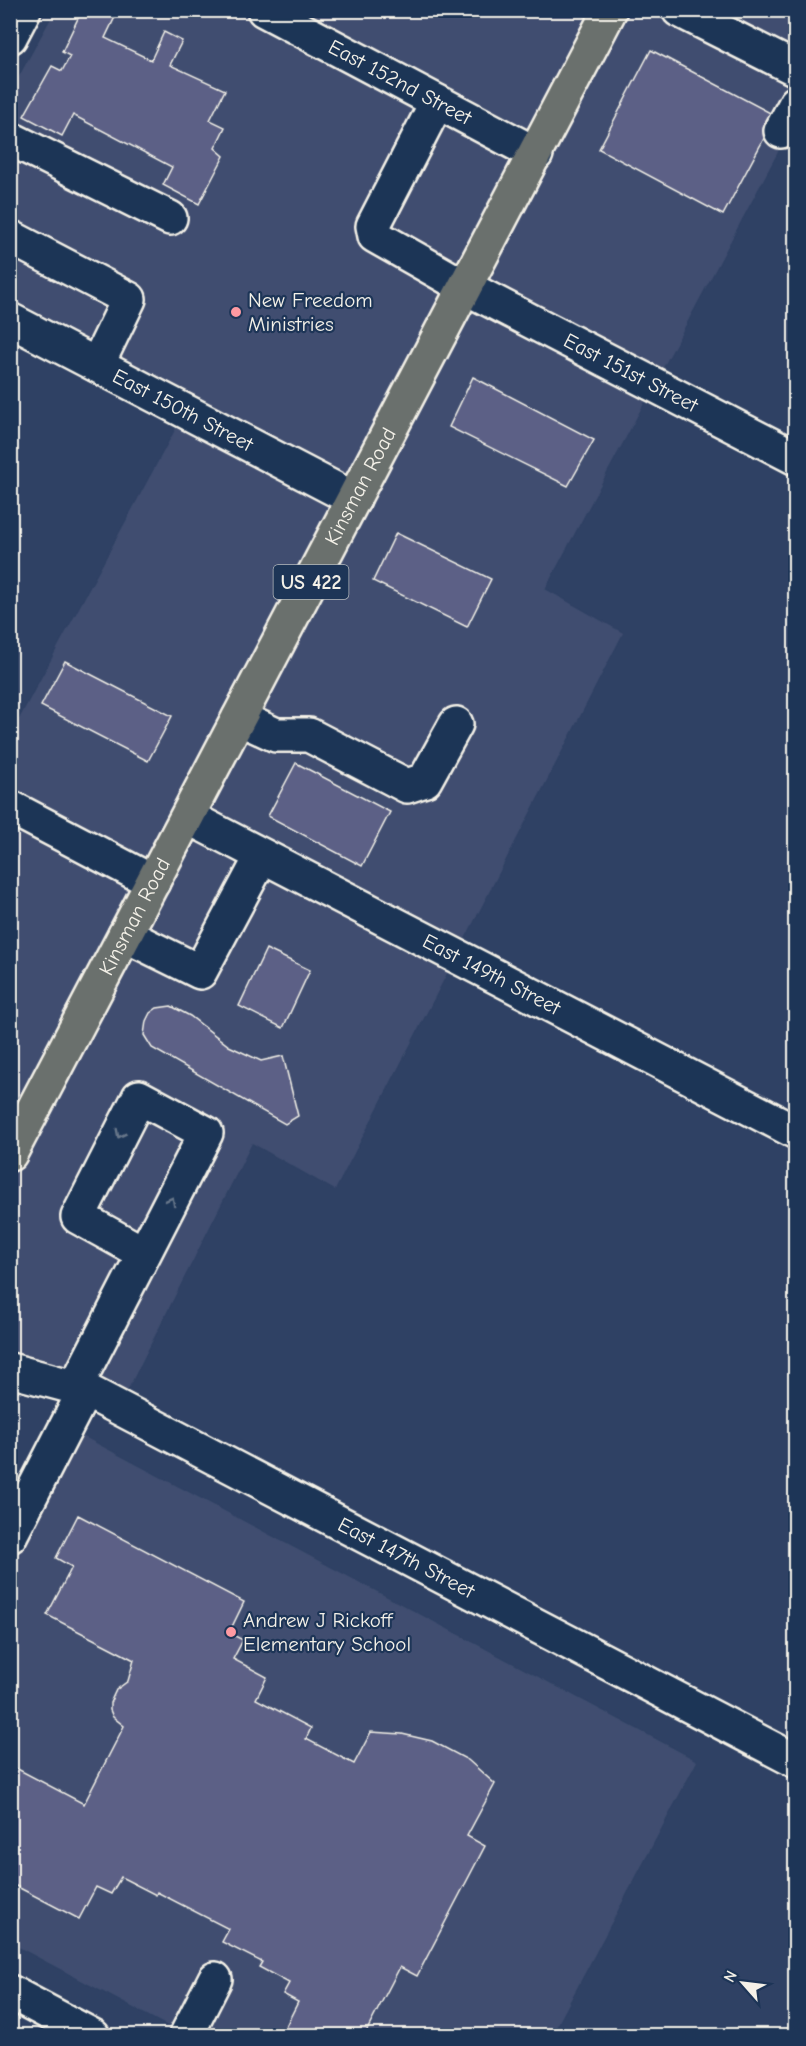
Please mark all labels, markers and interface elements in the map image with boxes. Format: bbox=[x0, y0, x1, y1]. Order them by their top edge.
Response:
street label: East 152nd Street bbox=[324, 34, 477, 130]
place label: New Freedom Ministries bbox=[248, 288, 373, 336]
marker: New Freedom Ministries bbox=[229, 305, 243, 319]
street label: East 151st Street bbox=[560, 328, 703, 418]
street label: East 150th Street bbox=[109, 364, 258, 457]
street label: Kinsman Road bbox=[320, 424, 401, 549]
road number: US 422 bbox=[274, 565, 348, 599]
street label: Kinsman Road bbox=[94, 854, 175, 979]
street label: East 149th Street bbox=[419, 929, 565, 1020]
one-way arrow bbox=[116, 1128, 127, 1139]
one-way arrow bbox=[164, 1197, 175, 1207]
street label: East 147th Street bbox=[334, 1512, 479, 1604]
place label: Andrew J Rickoff Elementary School bbox=[243, 1608, 411, 1656]
marker: Andrew J Rickoff Elementary School bbox=[224, 1625, 238, 1639]
north arrow bbox=[713, 1953, 773, 2013]
text: N bbox=[720, 1968, 741, 1985]

